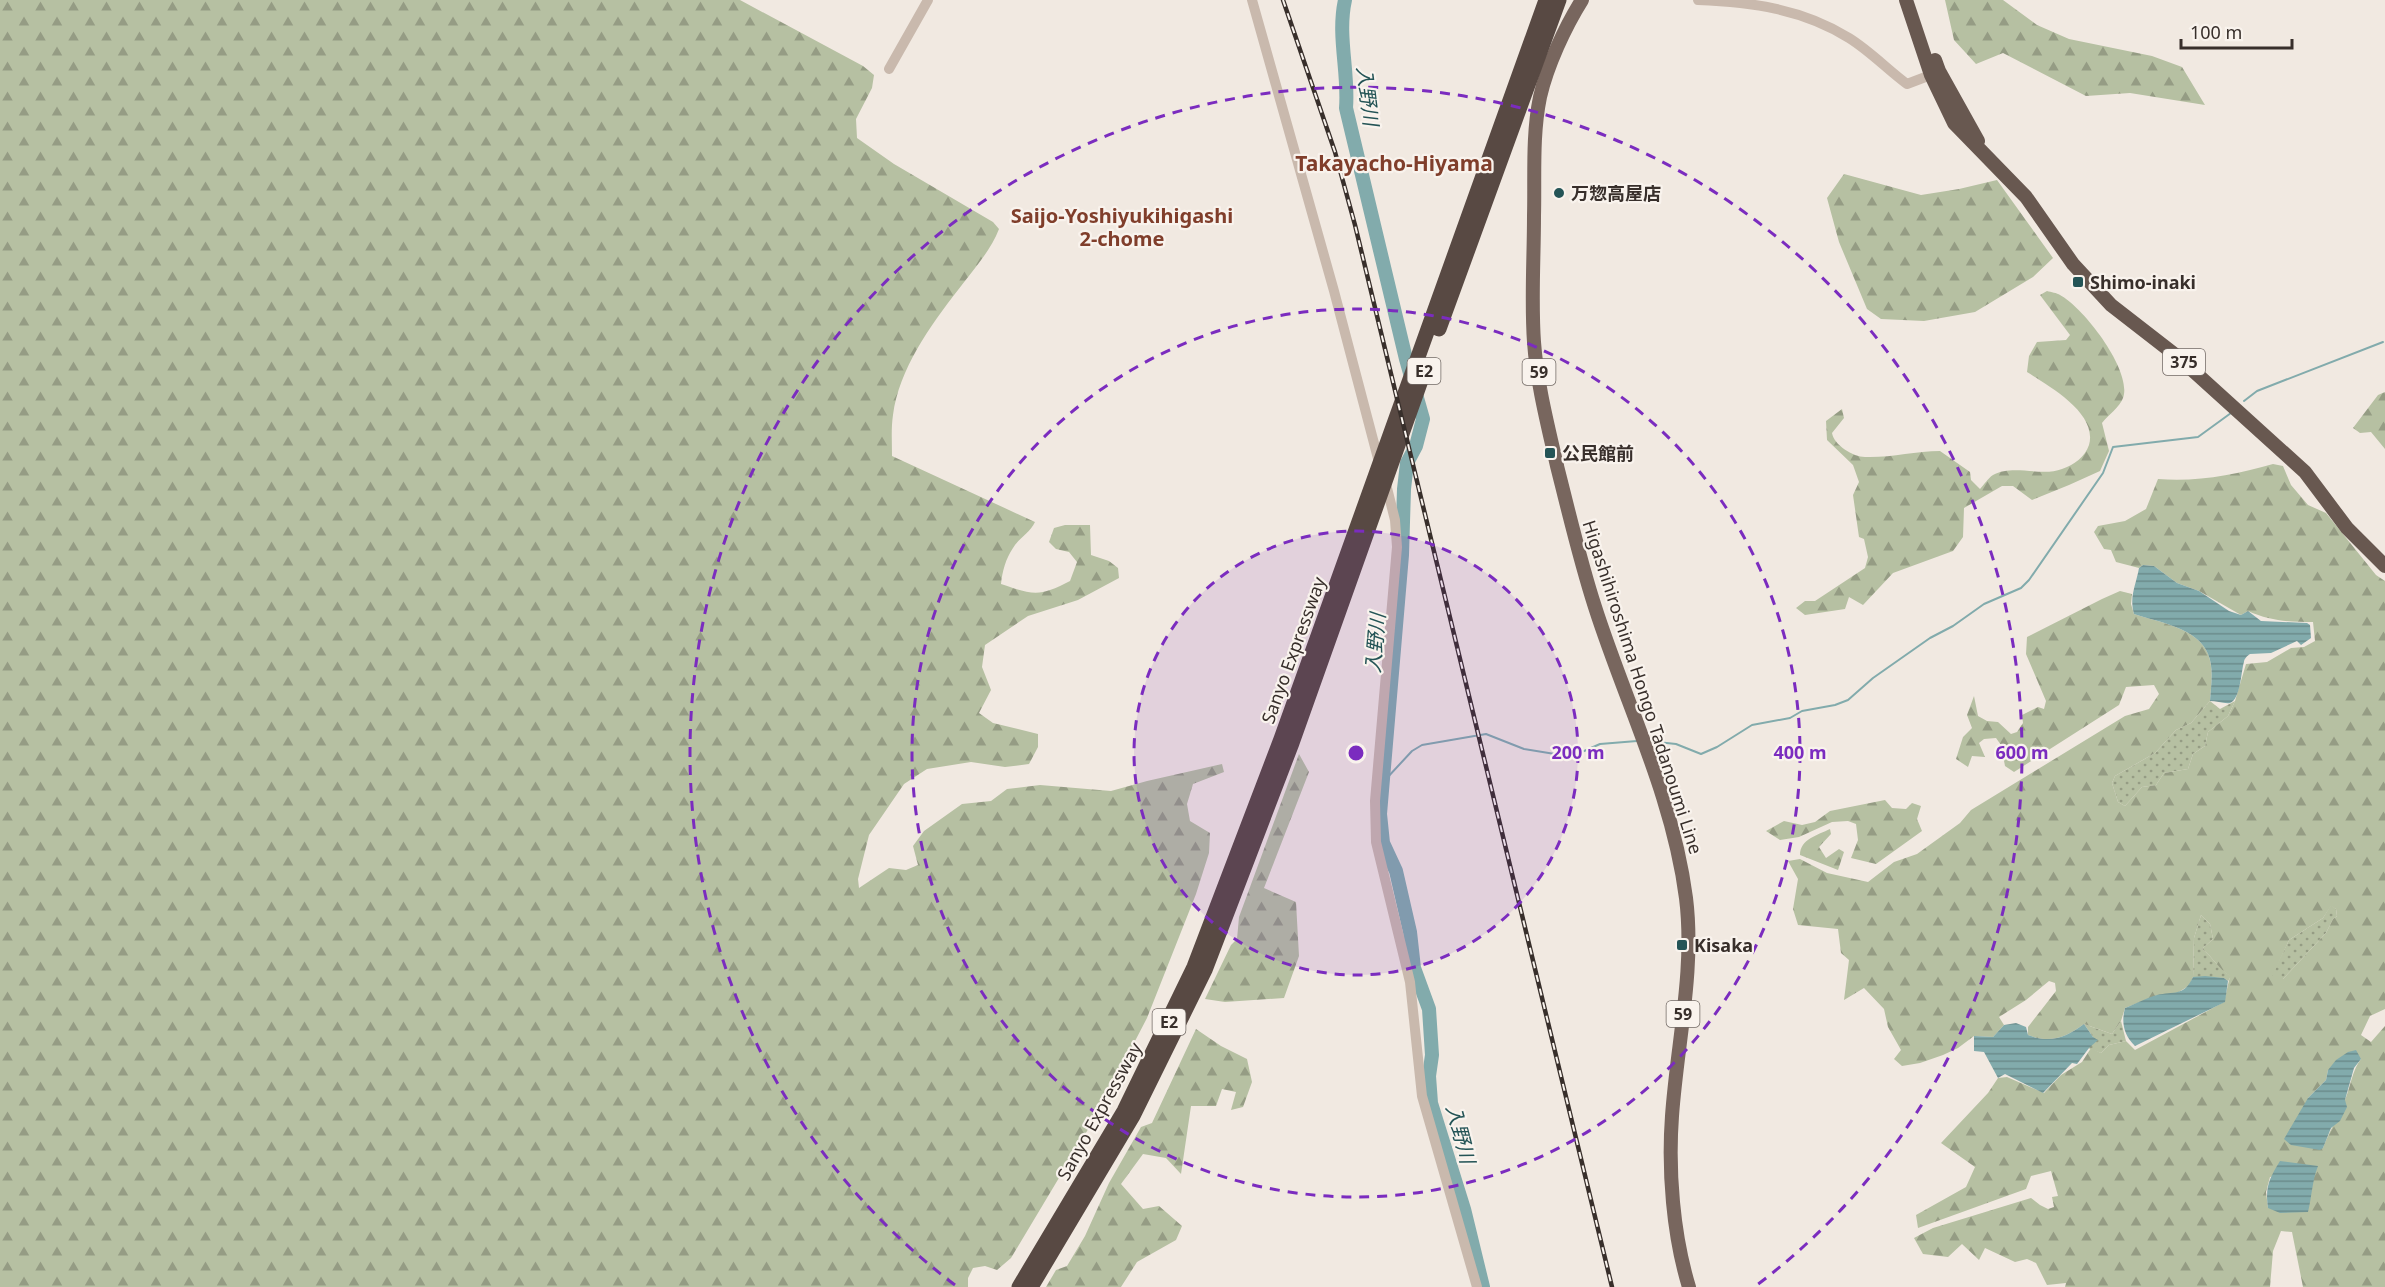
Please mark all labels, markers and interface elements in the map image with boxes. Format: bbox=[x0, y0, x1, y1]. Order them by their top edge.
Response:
scale bar bbox=[2181, 12, 2292, 50]
text: 100 m bbox=[2190, 20, 2242, 44]
water label: 入野川 bbox=[1351, 65, 1385, 129]
district label: Takayacho-Hiyama bbox=[1295, 149, 1493, 177]
place label: 万惣高屋店 bbox=[1571, 181, 1661, 205]
marker: 万惣高屋店 bbox=[1552, 186, 1566, 200]
district label: Saijo-Yoshiyukihigashi 2-chome bbox=[1011, 202, 1233, 252]
place label: Shimo-inaki bbox=[2090, 270, 2196, 294]
marker: Shimo-inaki bbox=[2071, 275, 2085, 289]
road number: 375 bbox=[2163, 349, 2205, 375]
road number: E2 bbox=[1408, 358, 1440, 384]
road number: 59 bbox=[1522, 359, 1556, 385]
place label: 公民館前 bbox=[1562, 441, 1634, 465]
marker: 公民館前 bbox=[1543, 446, 1557, 460]
street label: Higashihiroshima Hongo Tadanoumi Line bbox=[1578, 517, 1708, 857]
street label: Sanyo Expressway bbox=[1255, 573, 1331, 727]
water label: 入野川 bbox=[1359, 610, 1391, 674]
text: 200 m bbox=[1551, 740, 1605, 764]
text: 400 m bbox=[1773, 740, 1827, 764]
text: 600 m bbox=[1995, 740, 2049, 764]
centre of rings bbox=[1346, 743, 1366, 763]
place label: Kisaka bbox=[1694, 933, 1753, 957]
marker: Kisaka bbox=[1675, 938, 1689, 952]
road number: 59 bbox=[1666, 1001, 1700, 1027]
road number: E2 bbox=[1152, 1009, 1186, 1035]
street label: Sanyo Expressway bbox=[1051, 1037, 1147, 1184]
water label: 入野川 bbox=[1440, 1102, 1482, 1168]

